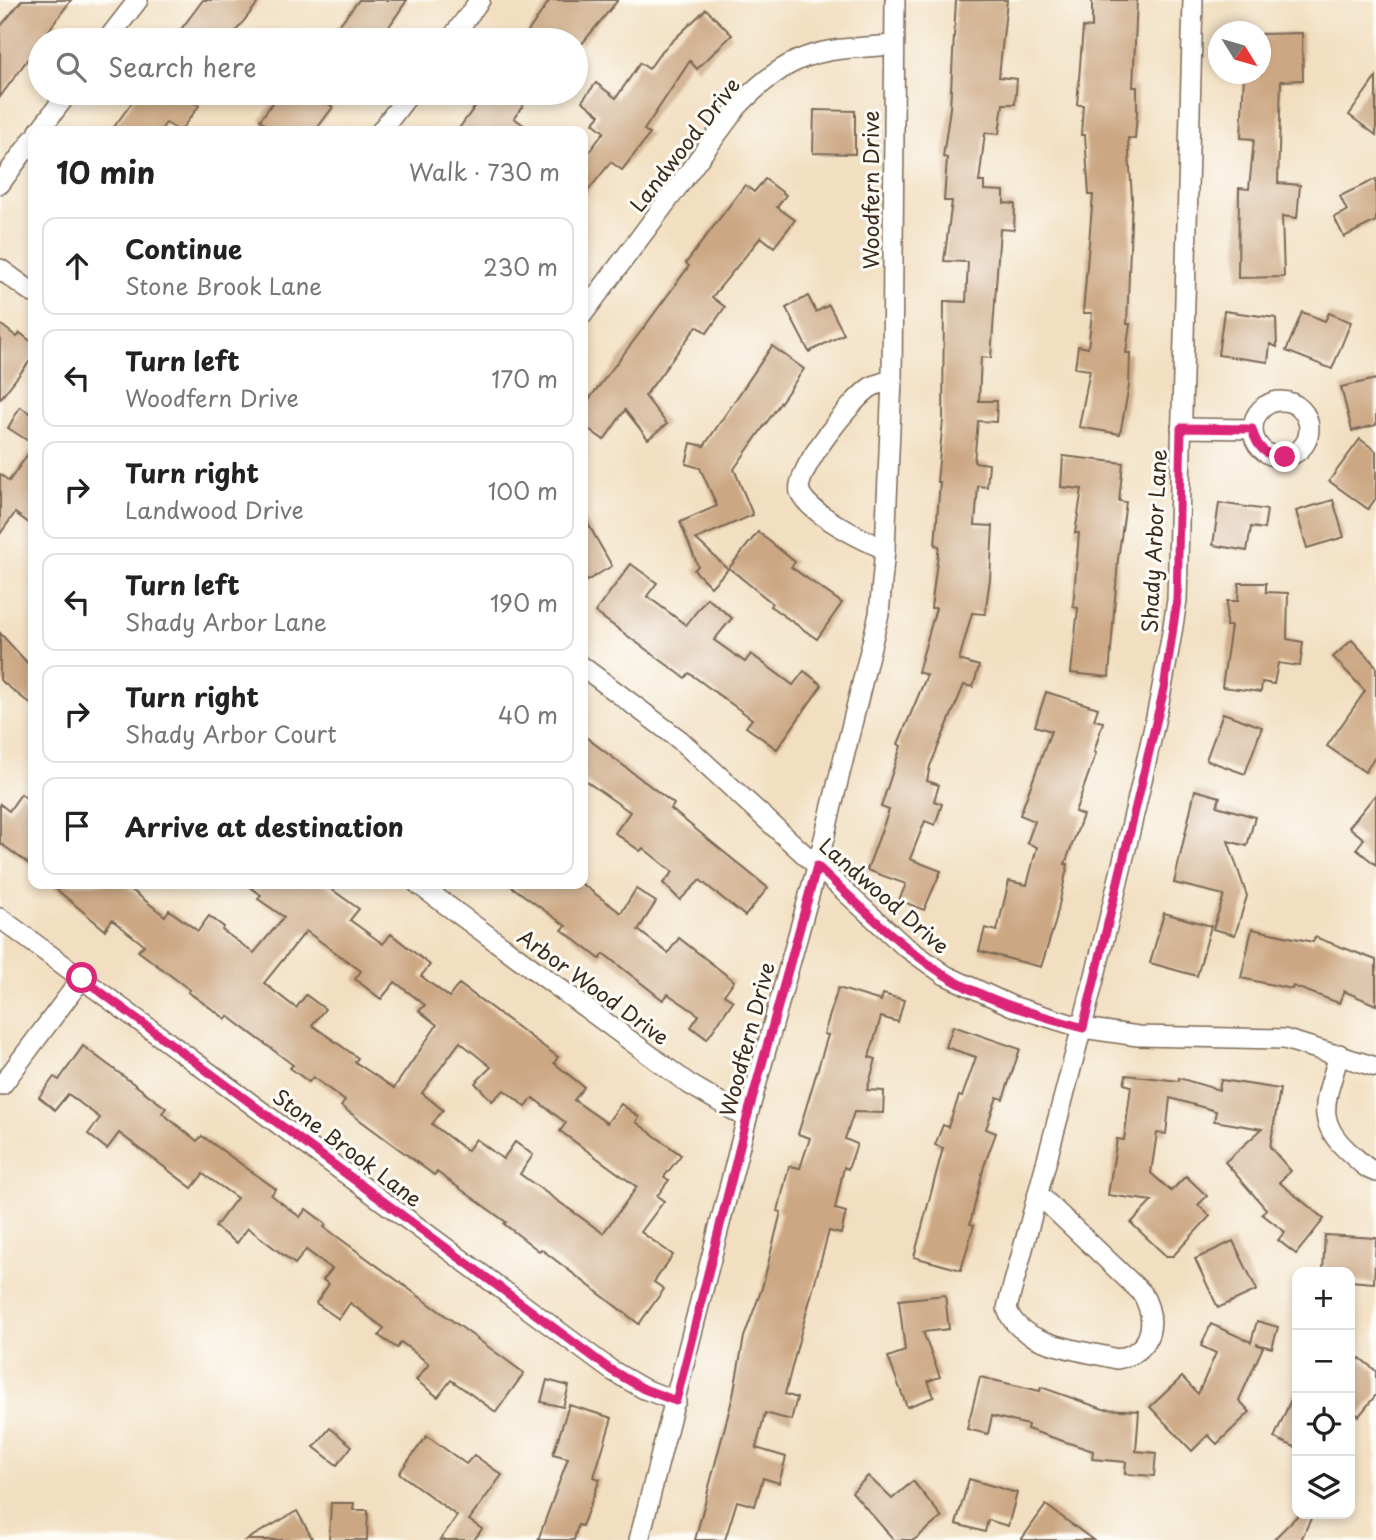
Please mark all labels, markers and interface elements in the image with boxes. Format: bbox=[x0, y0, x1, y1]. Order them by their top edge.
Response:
north arrow bbox=[1208, 21, 1271, 84]
search box bbox=[28, 28, 588, 105]
text: Search here bbox=[108, 47, 257, 86]
icon: search bbox=[52, 48, 90, 86]
street label: Landwood Drive bbox=[621, 70, 747, 218]
street label: Woodfern Drive bbox=[854, 111, 886, 269]
text: 10 min bbox=[56, 149, 155, 194]
text: Walk · 730 m bbox=[409, 154, 560, 189]
text: Continue bbox=[125, 229, 242, 268]
icon: ahead bbox=[58, 247, 96, 285]
text: 230 m bbox=[483, 249, 558, 284]
text: Stone Brook Lane bbox=[125, 268, 322, 303]
text: Turn left bbox=[125, 341, 240, 380]
icon: left bbox=[58, 359, 96, 397]
text: 170 m bbox=[491, 361, 558, 396]
text: Woodfern Drive bbox=[125, 380, 299, 415]
route end bbox=[1269, 441, 1300, 472]
street label: Shady Arbor Lane bbox=[1132, 448, 1174, 634]
text: Turn right bbox=[125, 453, 259, 492]
icon: right bbox=[58, 471, 96, 509]
text: 100 m bbox=[488, 473, 558, 508]
text: Landwood Drive bbox=[125, 492, 304, 527]
text: Turn left bbox=[125, 565, 240, 604]
icon: left bbox=[58, 583, 96, 621]
text: 190 m bbox=[490, 585, 558, 620]
text: Shady Arbor Lane bbox=[125, 604, 327, 639]
text: Turn right bbox=[125, 677, 259, 716]
icon: right bbox=[58, 695, 96, 733]
text: 40 m bbox=[498, 697, 558, 732]
text: Shady Arbor Court bbox=[125, 716, 337, 751]
icon: arrive bbox=[58, 807, 96, 845]
text: Arrive at destination bbox=[125, 807, 404, 846]
street label: Landwood Drive bbox=[813, 829, 957, 961]
street label: Arbor Wood Drive bbox=[512, 920, 676, 1052]
street label: Woodfern Drive bbox=[710, 958, 782, 1120]
route start bbox=[66, 962, 97, 993]
street label: Stone Brook Lane bbox=[266, 1080, 430, 1214]
map controls bbox=[1292, 1267, 1355, 1519]
button: + bbox=[1292, 1267, 1355, 1330]
button: − bbox=[1292, 1330, 1355, 1393]
button: locate bbox=[1292, 1393, 1355, 1456]
button: layers bbox=[1292, 1456, 1355, 1519]

